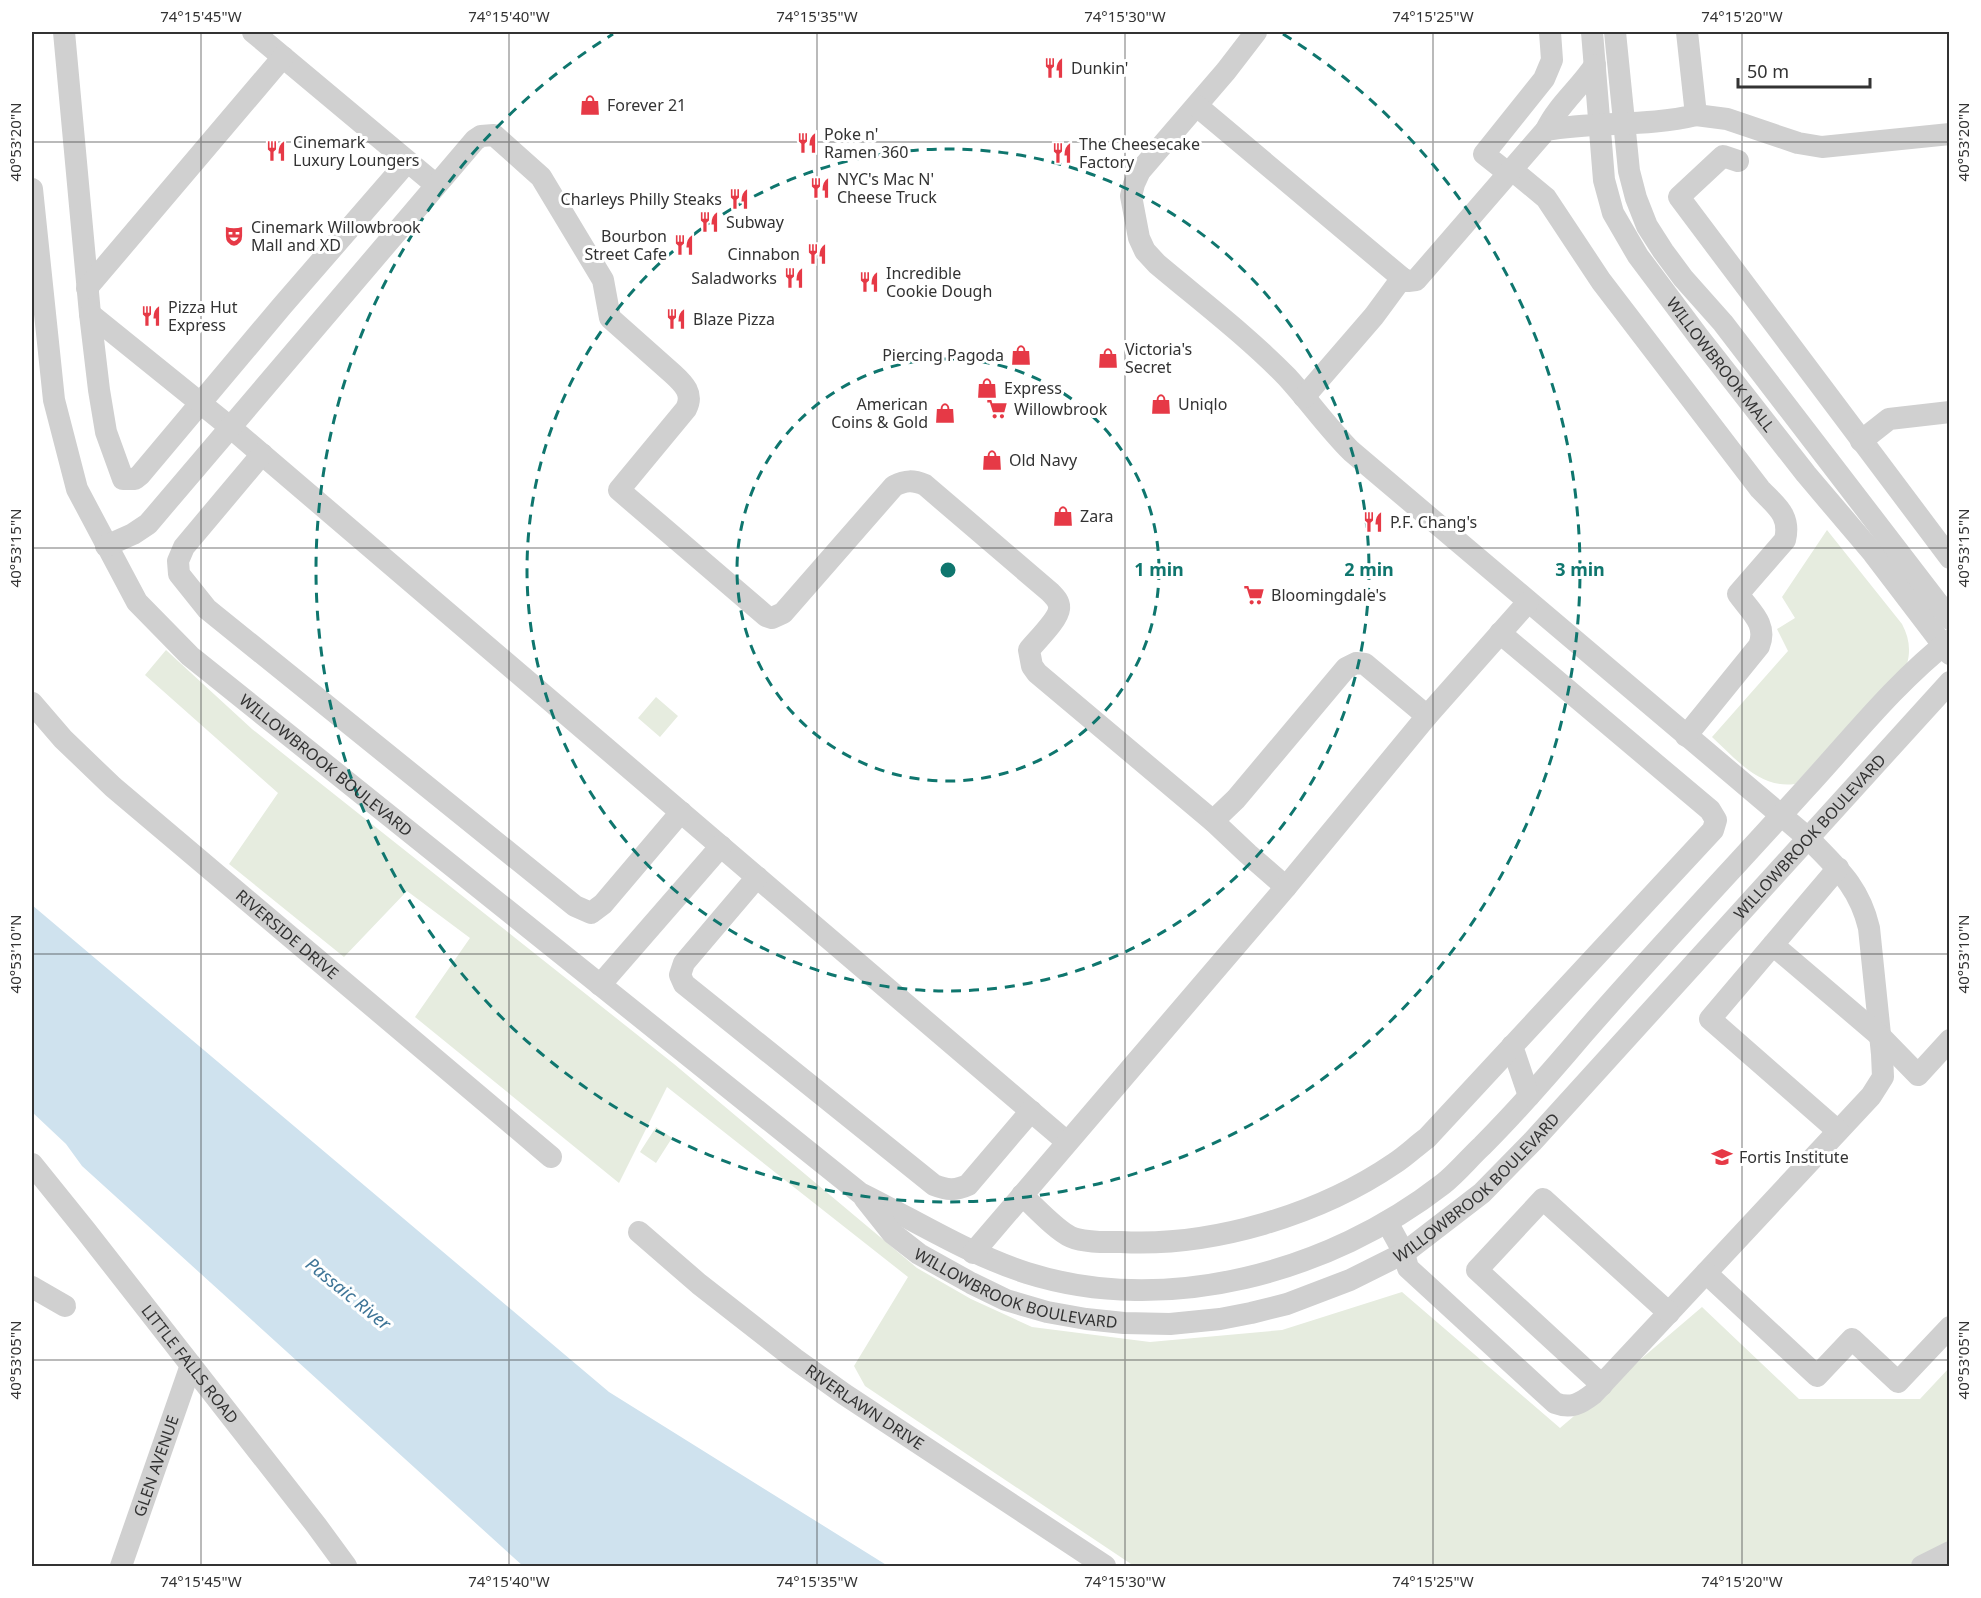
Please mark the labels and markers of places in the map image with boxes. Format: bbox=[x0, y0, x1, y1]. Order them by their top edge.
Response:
restaurant icon: Dunkin' bbox=[1042, 56, 1066, 80]
place label: Dunkin' bbox=[1071, 57, 1128, 79]
shop icon: Forever 21 bbox=[578, 93, 602, 117]
place label: Forever 21 bbox=[607, 94, 686, 116]
place label: Poke n' Ramen 360 bbox=[824, 123, 908, 163]
place label: Cinemark Luxury Loungers bbox=[293, 131, 420, 171]
restaurant icon: Poke n' Ramen 360 bbox=[795, 131, 819, 155]
place label: The Cheesecake Factory bbox=[1079, 133, 1200, 173]
restaurant icon: Cinemark Luxury Loungers bbox=[264, 139, 288, 163]
restaurant icon: The Cheesecake Factory bbox=[1050, 141, 1074, 165]
place label: NYC's Mac N' Cheese Truck bbox=[837, 168, 937, 208]
restaurant icon: NYC's Mac N' Cheese Truck bbox=[808, 176, 832, 200]
restaurant icon: Charleys Philly Steaks bbox=[727, 187, 751, 211]
place label: Charleys Philly Steaks bbox=[561, 188, 722, 210]
restaurant icon: Subway bbox=[697, 210, 721, 234]
place label: Subway bbox=[726, 211, 785, 233]
place label: Cinemark Willowbrook Mall and XD bbox=[251, 216, 421, 256]
theatre icon: Cinemark Willowbrook Mall and XD bbox=[222, 224, 246, 248]
place label: Bourbon Street Cafe bbox=[585, 225, 667, 265]
restaurant icon: Bourbon Street Cafe bbox=[672, 233, 696, 257]
restaurant icon: Cinnabon bbox=[805, 242, 829, 266]
place label: Cinnabon bbox=[728, 243, 800, 265]
place label: Incredible Cookie Dough bbox=[886, 262, 992, 302]
restaurant icon: Saladworks bbox=[782, 266, 806, 290]
place label: Saladworks bbox=[691, 267, 777, 289]
restaurant icon: Incredible Cookie Dough bbox=[857, 270, 881, 294]
place label: Pizza Hut Express bbox=[168, 296, 238, 336]
restaurant icon: Pizza Hut Express bbox=[139, 304, 163, 328]
restaurant icon: Blaze Pizza bbox=[664, 307, 688, 331]
place label: Blaze Pizza bbox=[693, 308, 775, 330]
place label: Victoria's Secret bbox=[1125, 338, 1192, 378]
shop icon: Piercing Pagoda bbox=[1009, 343, 1033, 367]
place label: Piercing Pagoda bbox=[882, 344, 1004, 366]
shop icon: Victoria's Secret bbox=[1096, 346, 1120, 370]
shop icon: Express bbox=[975, 376, 999, 400]
place label: Express bbox=[1004, 377, 1062, 399]
shop icon: Uniqlo bbox=[1149, 392, 1173, 416]
place label: American Coins & Gold bbox=[831, 393, 928, 433]
place label: Uniqlo bbox=[1178, 393, 1227, 415]
supermarket icon: Willowbrook bbox=[985, 397, 1009, 421]
place label: Willowbrook bbox=[1014, 398, 1108, 420]
shop icon: American Coins & Gold bbox=[933, 401, 957, 425]
shop icon: Old Navy bbox=[980, 448, 1004, 472]
place label: Old Navy bbox=[1009, 449, 1078, 471]
shop icon: Zara bbox=[1051, 504, 1075, 528]
place label: Zara bbox=[1080, 505, 1113, 527]
restaurant icon: P.F. Chang's bbox=[1361, 510, 1385, 534]
place label: P.F. Chang's bbox=[1390, 511, 1477, 533]
centre of rings bbox=[938, 560, 958, 580]
supermarket icon: Bloomingdale's bbox=[1242, 583, 1266, 607]
place label: Bloomingdale's bbox=[1271, 584, 1386, 606]
school or university icon: Fortis Institute bbox=[1710, 1145, 1734, 1169]
place label: Fortis Institute bbox=[1739, 1146, 1849, 1168]

